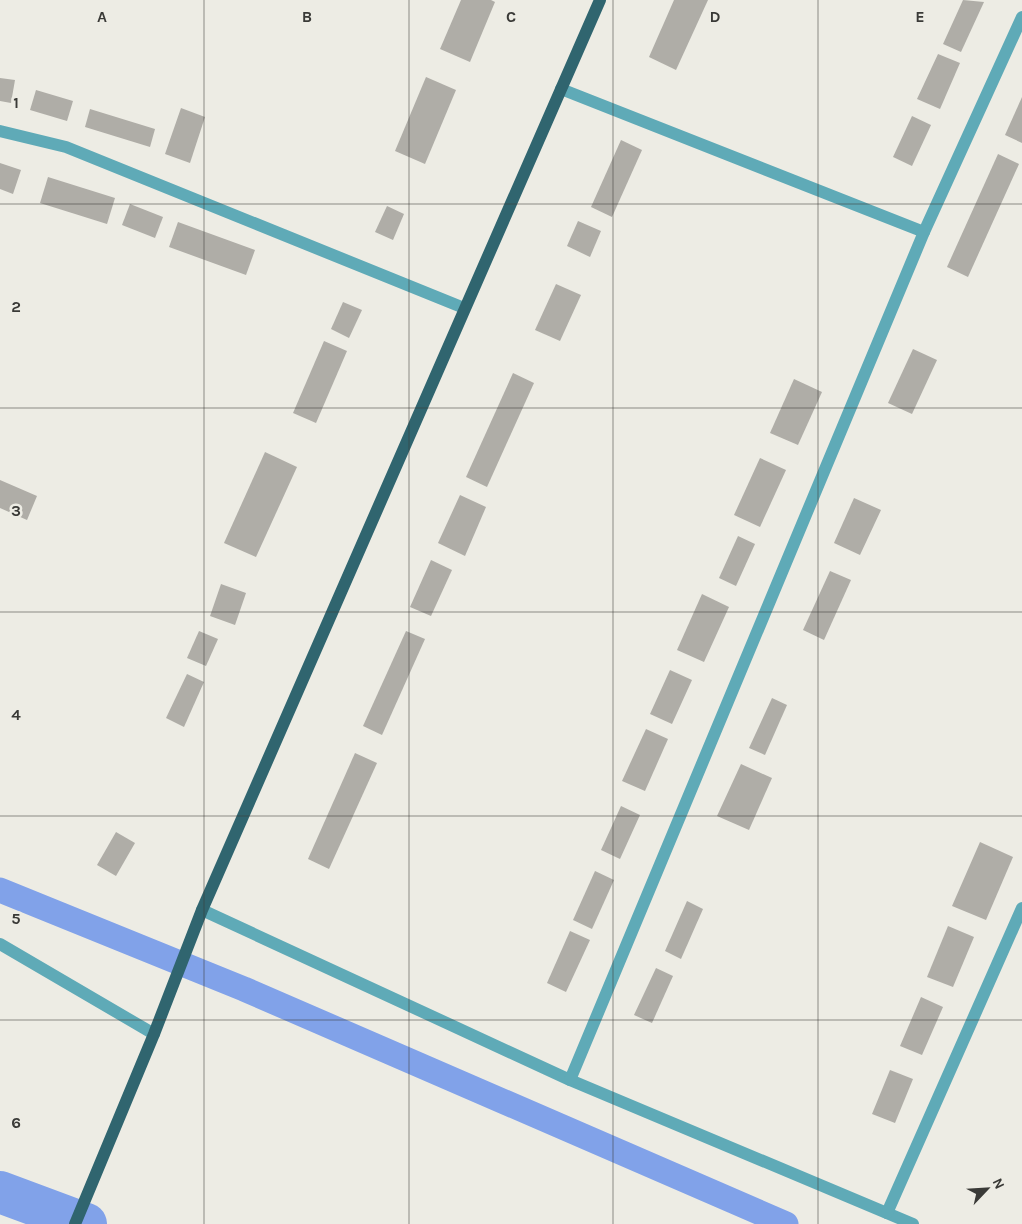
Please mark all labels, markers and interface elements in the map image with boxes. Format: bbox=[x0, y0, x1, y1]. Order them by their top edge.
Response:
text: A bbox=[97, 7, 107, 26]
text: B bbox=[302, 7, 312, 26]
text: C bbox=[506, 7, 516, 26]
text: D bbox=[710, 7, 721, 26]
text: E bbox=[915, 7, 925, 26]
text: 1 bbox=[13, 93, 19, 112]
text: 2 bbox=[11, 297, 21, 316]
text: 3 bbox=[11, 501, 21, 520]
text: 4 bbox=[11, 705, 21, 724]
text: 5 bbox=[11, 909, 21, 928]
text: 6 bbox=[11, 1113, 21, 1132]
north arrow bbox=[962, 1164, 1012, 1214]
text: N bbox=[989, 1176, 1008, 1192]

